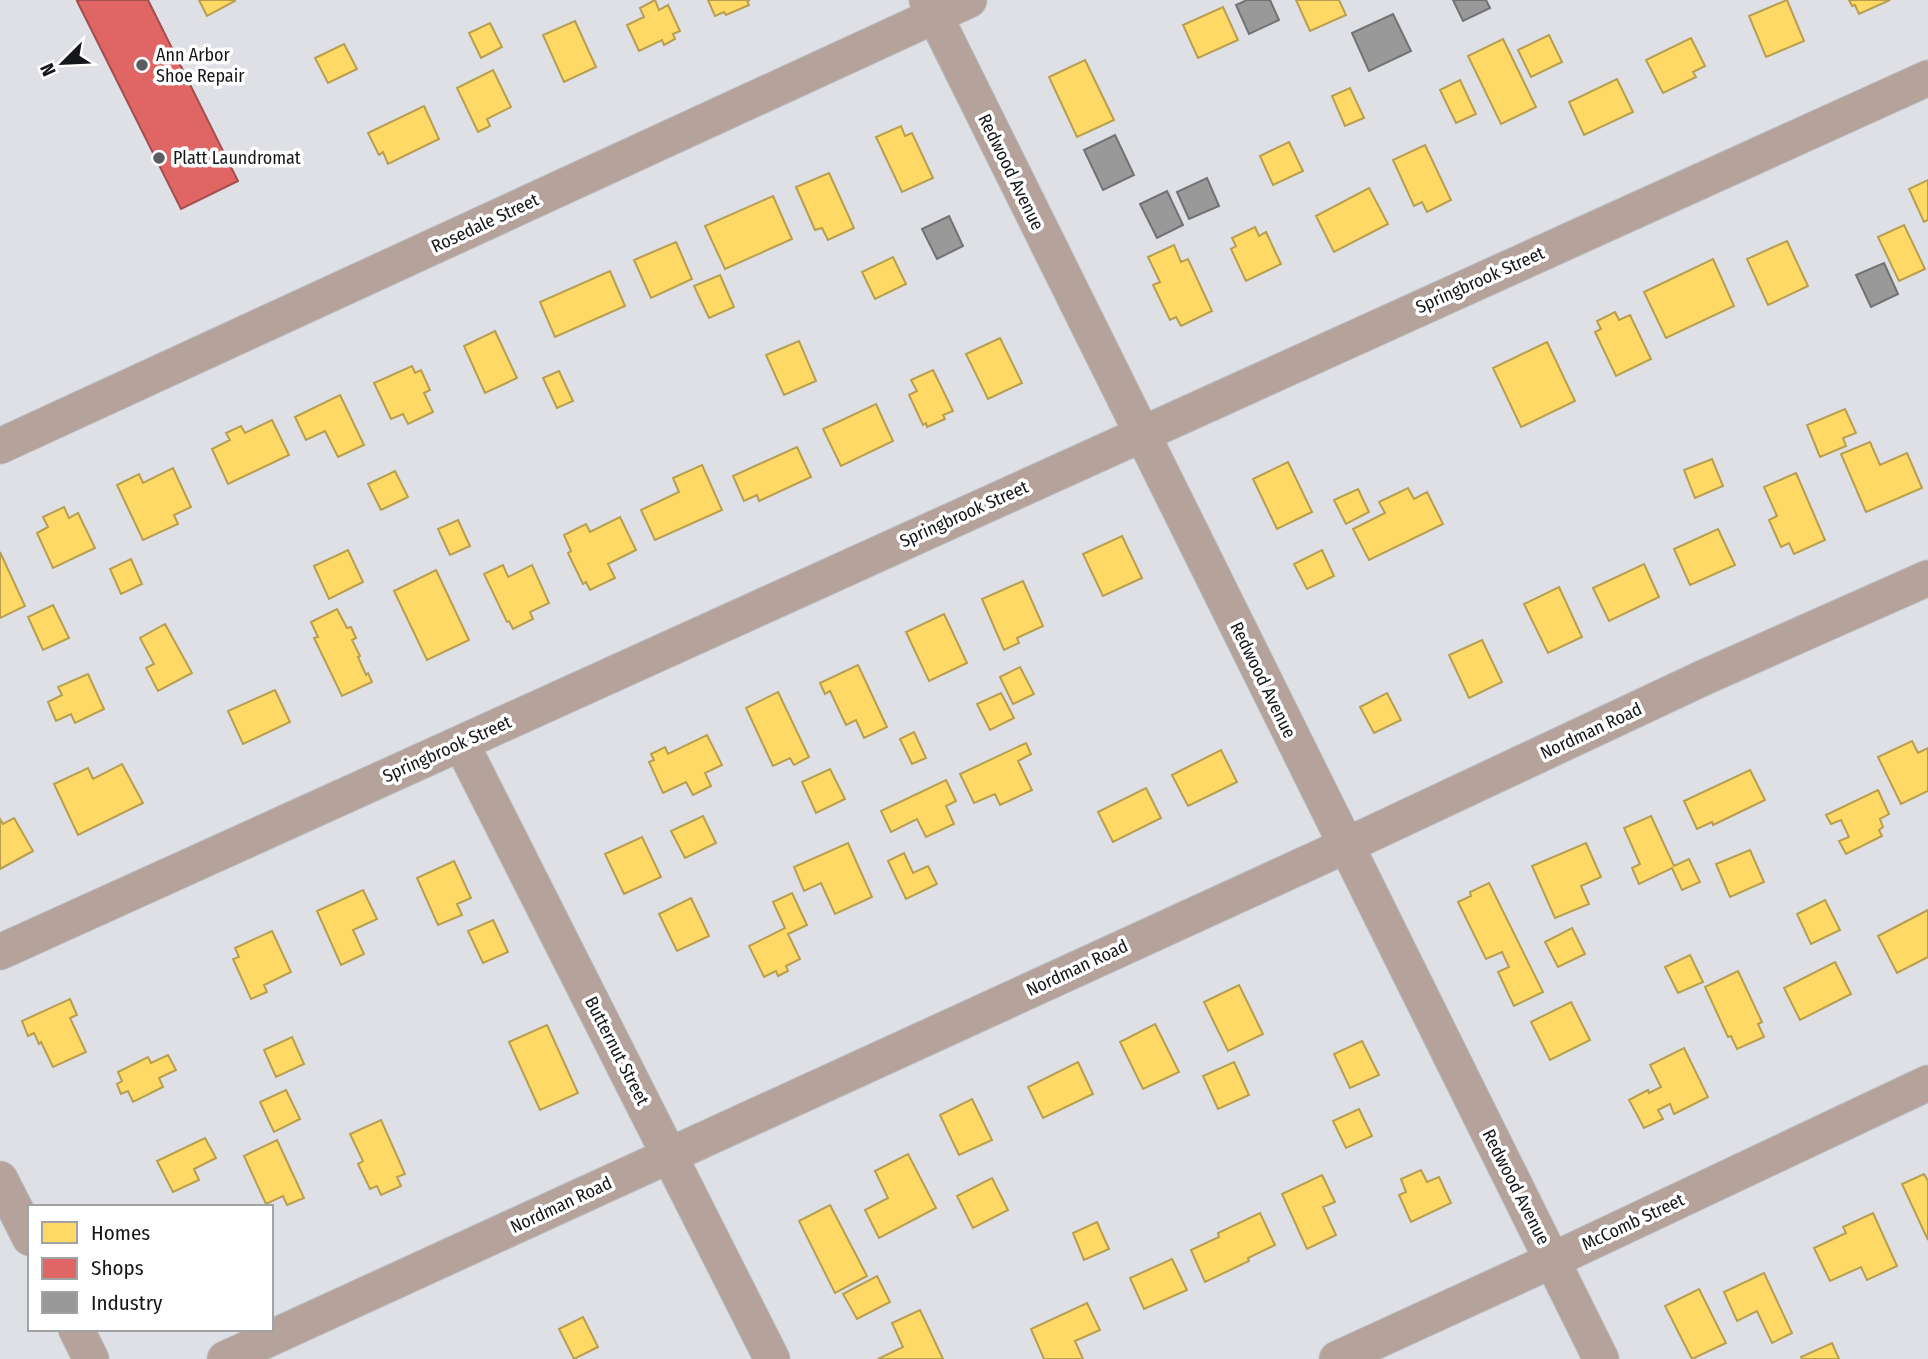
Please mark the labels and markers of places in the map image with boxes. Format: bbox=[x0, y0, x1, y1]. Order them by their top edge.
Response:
place label: Ann Arbor Shoe Repair bbox=[156, 44, 245, 87]
marker: Ann Arbor Shoe Repair bbox=[134, 57, 150, 73]
place label: Platt Laundromat bbox=[173, 147, 301, 169]
marker: Platt Laundromat bbox=[151, 150, 167, 166]

